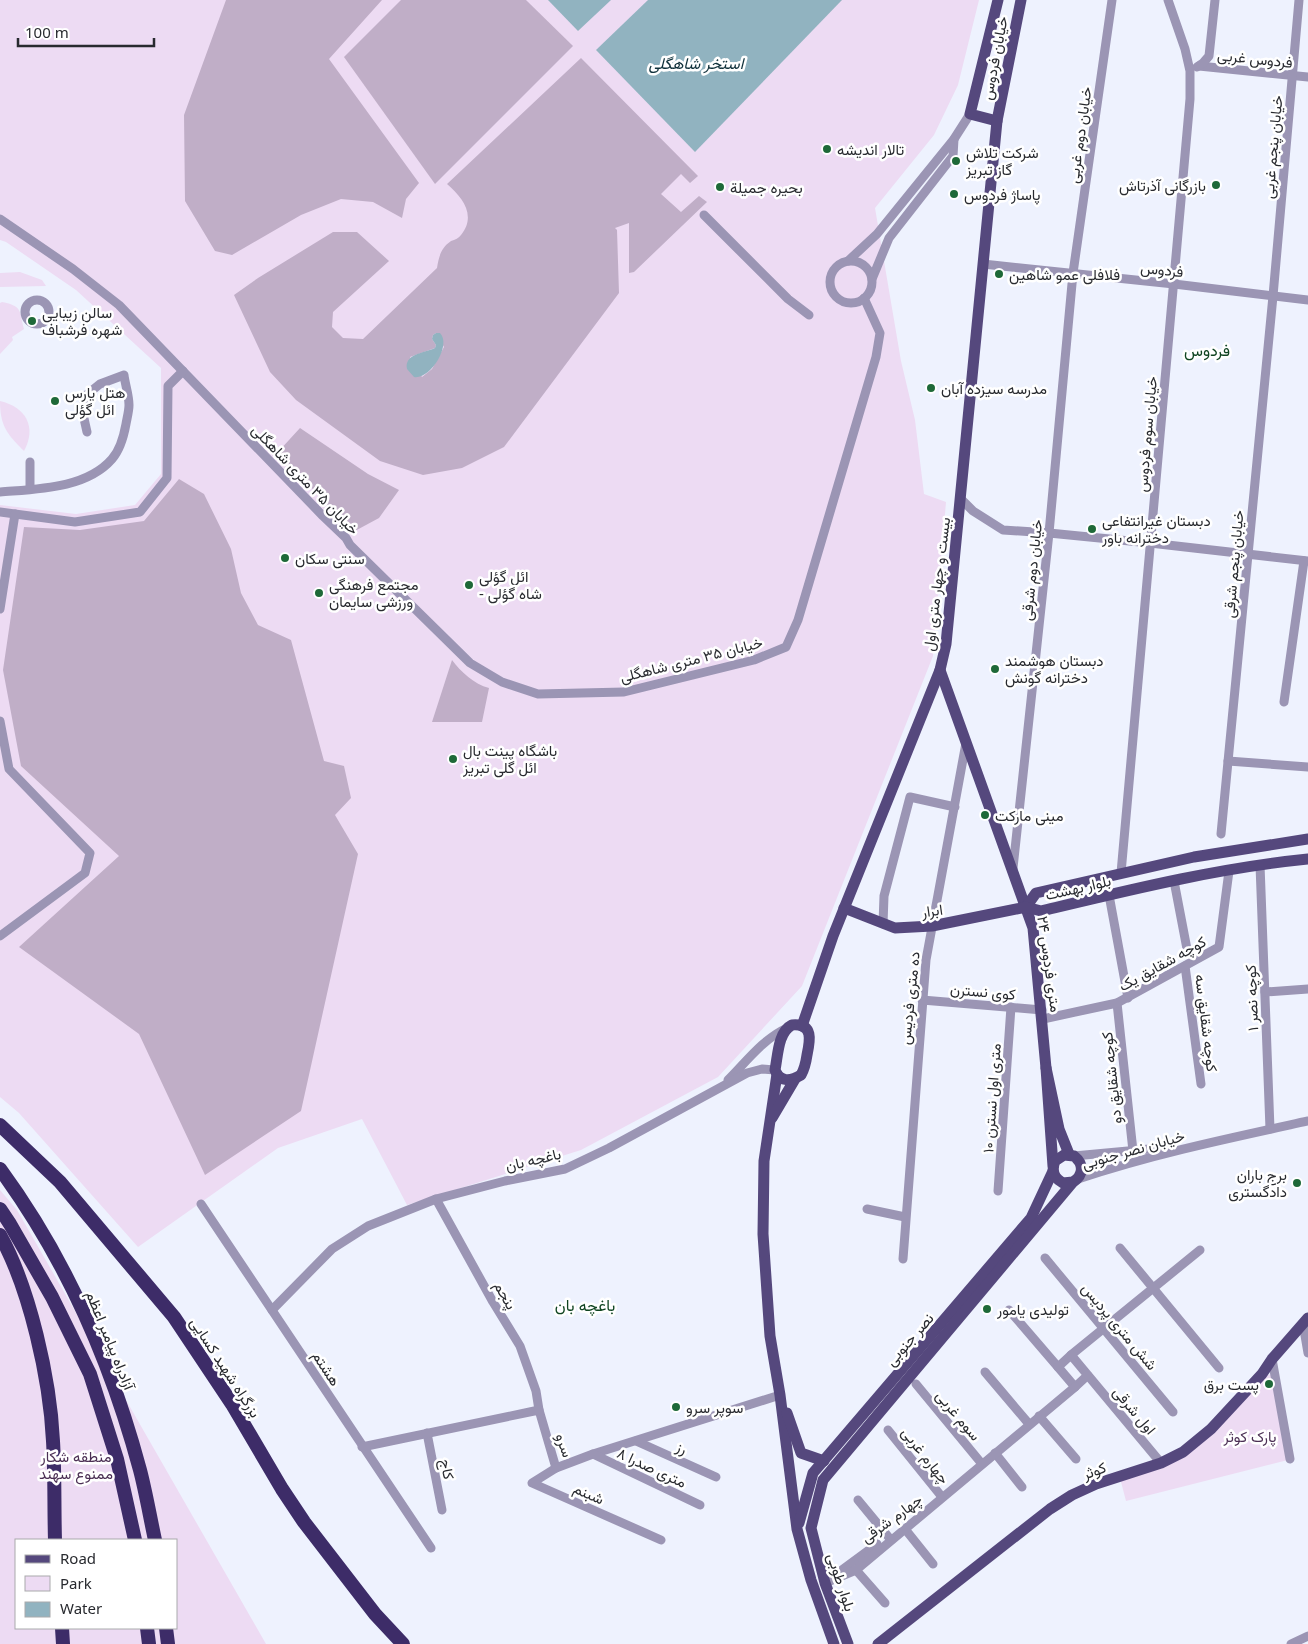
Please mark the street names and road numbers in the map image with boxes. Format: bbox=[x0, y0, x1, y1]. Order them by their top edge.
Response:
street label: خیابان فردوس bbox=[976, 14, 1013, 102]
street label: فردوس غربی bbox=[1216, 44, 1294, 73]
street label: خیابان دوم غربی bbox=[1062, 85, 1097, 185]
street label: خیابان پنجم غربی bbox=[1258, 94, 1287, 200]
street label: فردوس bbox=[1139, 257, 1185, 282]
street label: خیابان سوم فردوس bbox=[1131, 375, 1162, 493]
street label: خیابان ۳۵ متری شاهگلی bbox=[247, 419, 364, 539]
street label: خیابان پنجم شرقی bbox=[1218, 509, 1249, 619]
street label: بیست و چهار متری اول bbox=[918, 516, 955, 652]
street label: خیابان دوم شرقی bbox=[1016, 518, 1047, 622]
street label: خیابان ۳۵ متری شاهگلی bbox=[618, 632, 765, 687]
street label: بلوار بهشت bbox=[1043, 870, 1113, 904]
street label: ابرار bbox=[919, 899, 944, 922]
street label: ۲۴ متری فردوس bbox=[1032, 915, 1067, 1014]
street label: کوچه شقایق یک bbox=[1115, 931, 1210, 996]
street label: ده متری فردیس bbox=[894, 950, 925, 1046]
street label: کوچه نصر ۱ bbox=[1240, 964, 1263, 1031]
street label: کوچه شقایق سه bbox=[1190, 973, 1223, 1073]
street label: کوی نسترن bbox=[949, 978, 1017, 1005]
street label: کوچه شقایق دو bbox=[1096, 1031, 1127, 1125]
street label: ۱۰ متری اول نسترن bbox=[977, 1043, 1006, 1153]
street label: خیابان نصر جنوبی bbox=[1079, 1125, 1187, 1174]
street label: باغچه بان bbox=[503, 1143, 563, 1176]
street label: پنجم bbox=[489, 1277, 522, 1313]
street label: شش متری پردیس bbox=[1077, 1278, 1163, 1375]
street label: آزادراه پیامبر اعظم bbox=[81, 1288, 141, 1394]
street label: نصر جنوبی bbox=[880, 1308, 938, 1370]
street label: بزرگراه شهید کسایی bbox=[185, 1313, 266, 1422]
street label: هشتم bbox=[307, 1347, 346, 1390]
street label: اول شرقی bbox=[1108, 1382, 1161, 1439]
street label: سوم غربی bbox=[931, 1386, 986, 1445]
street label: چهارم غربی bbox=[897, 1422, 955, 1488]
street label: سرو bbox=[552, 1430, 578, 1460]
street label: رز bbox=[672, 1435, 691, 1458]
street label: ۸ متری صدرا bbox=[614, 1442, 690, 1493]
street label: کوثر bbox=[1078, 1456, 1109, 1484]
street label: کاج bbox=[434, 1457, 460, 1482]
street label: شبنم bbox=[570, 1477, 608, 1510]
street label: چهارم شرقی bbox=[856, 1489, 926, 1548]
street label: بلوار طوبی bbox=[822, 1550, 861, 1614]

